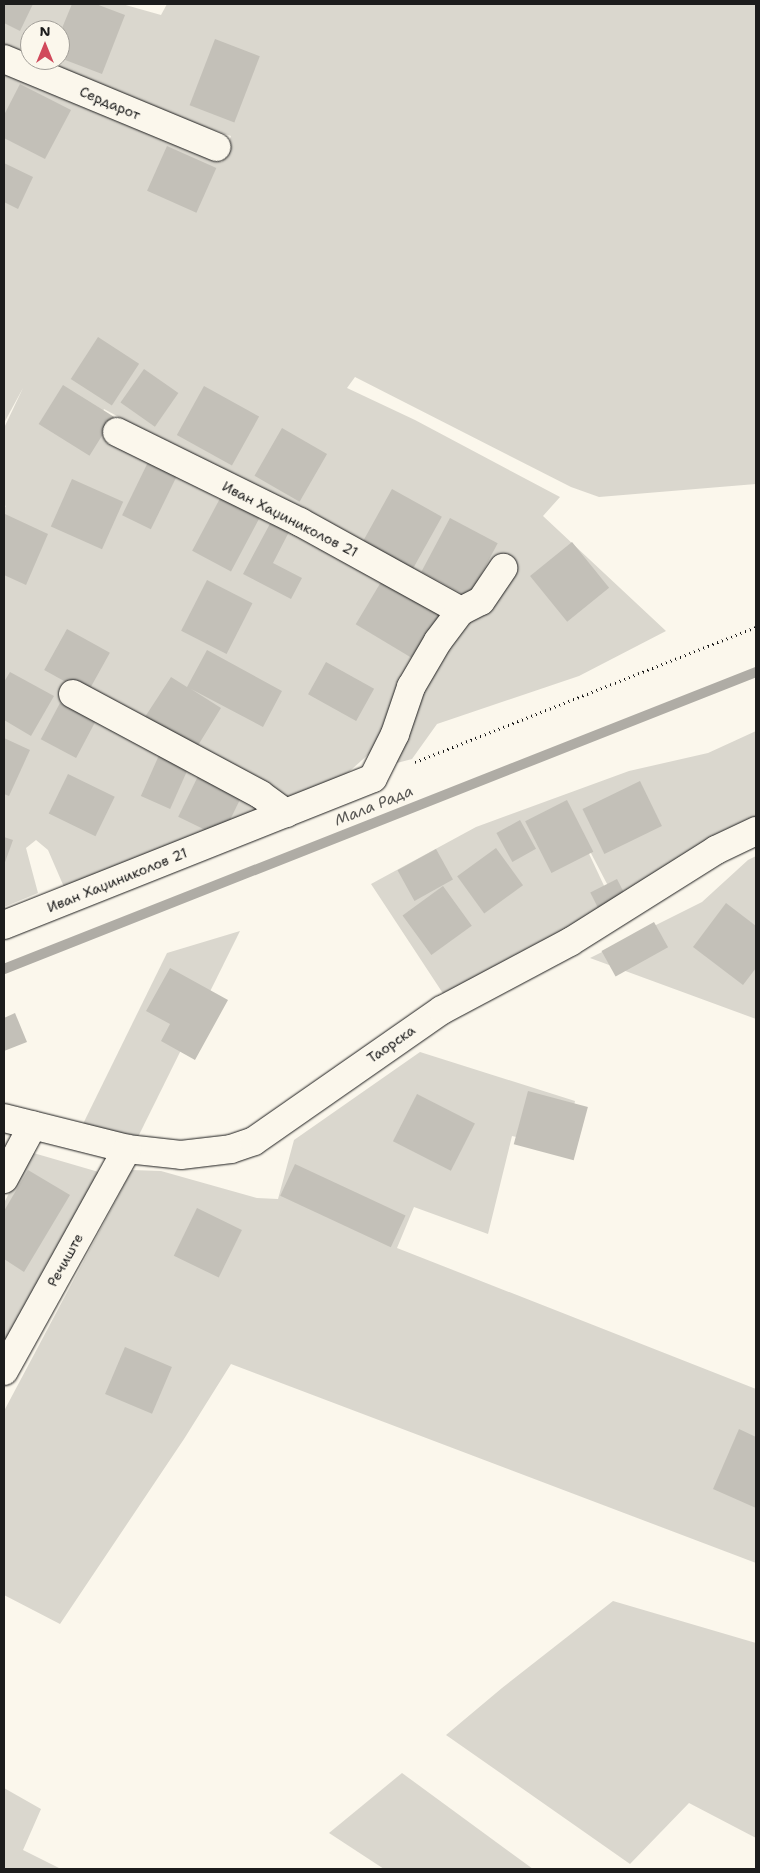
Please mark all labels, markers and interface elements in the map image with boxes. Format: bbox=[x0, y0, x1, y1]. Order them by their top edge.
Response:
north arrow bbox=[20, 20, 70, 70]
text: N bbox=[39, 22, 51, 40]
street label: Сердарот bbox=[77, 83, 143, 123]
street label: Иван Хаџиниколов 21 bbox=[219, 478, 361, 560]
water label: Мала Рада bbox=[332, 782, 416, 830]
street label: Иван Хаџиниколов 21 bbox=[44, 844, 190, 916]
street label: Таорска bbox=[364, 1021, 418, 1067]
street label: Речиште bbox=[44, 1230, 86, 1290]

